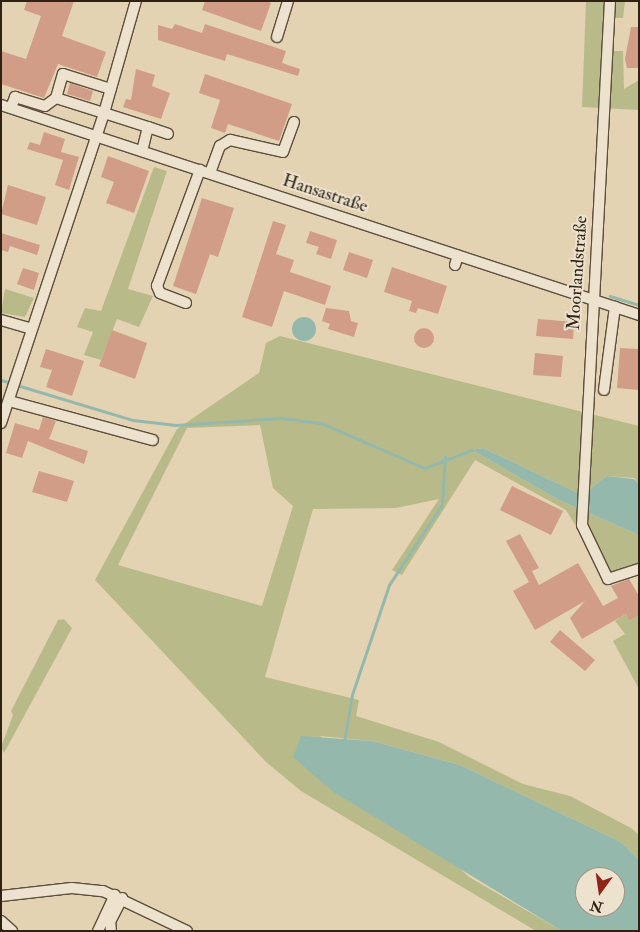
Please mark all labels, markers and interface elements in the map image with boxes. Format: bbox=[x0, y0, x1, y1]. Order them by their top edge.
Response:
street label: Hansastraße bbox=[280, 170, 370, 218]
street label: Moorlandstraße bbox=[563, 215, 593, 331]
north arrow bbox=[575, 867, 625, 917]
text: N bbox=[588, 896, 605, 916]

